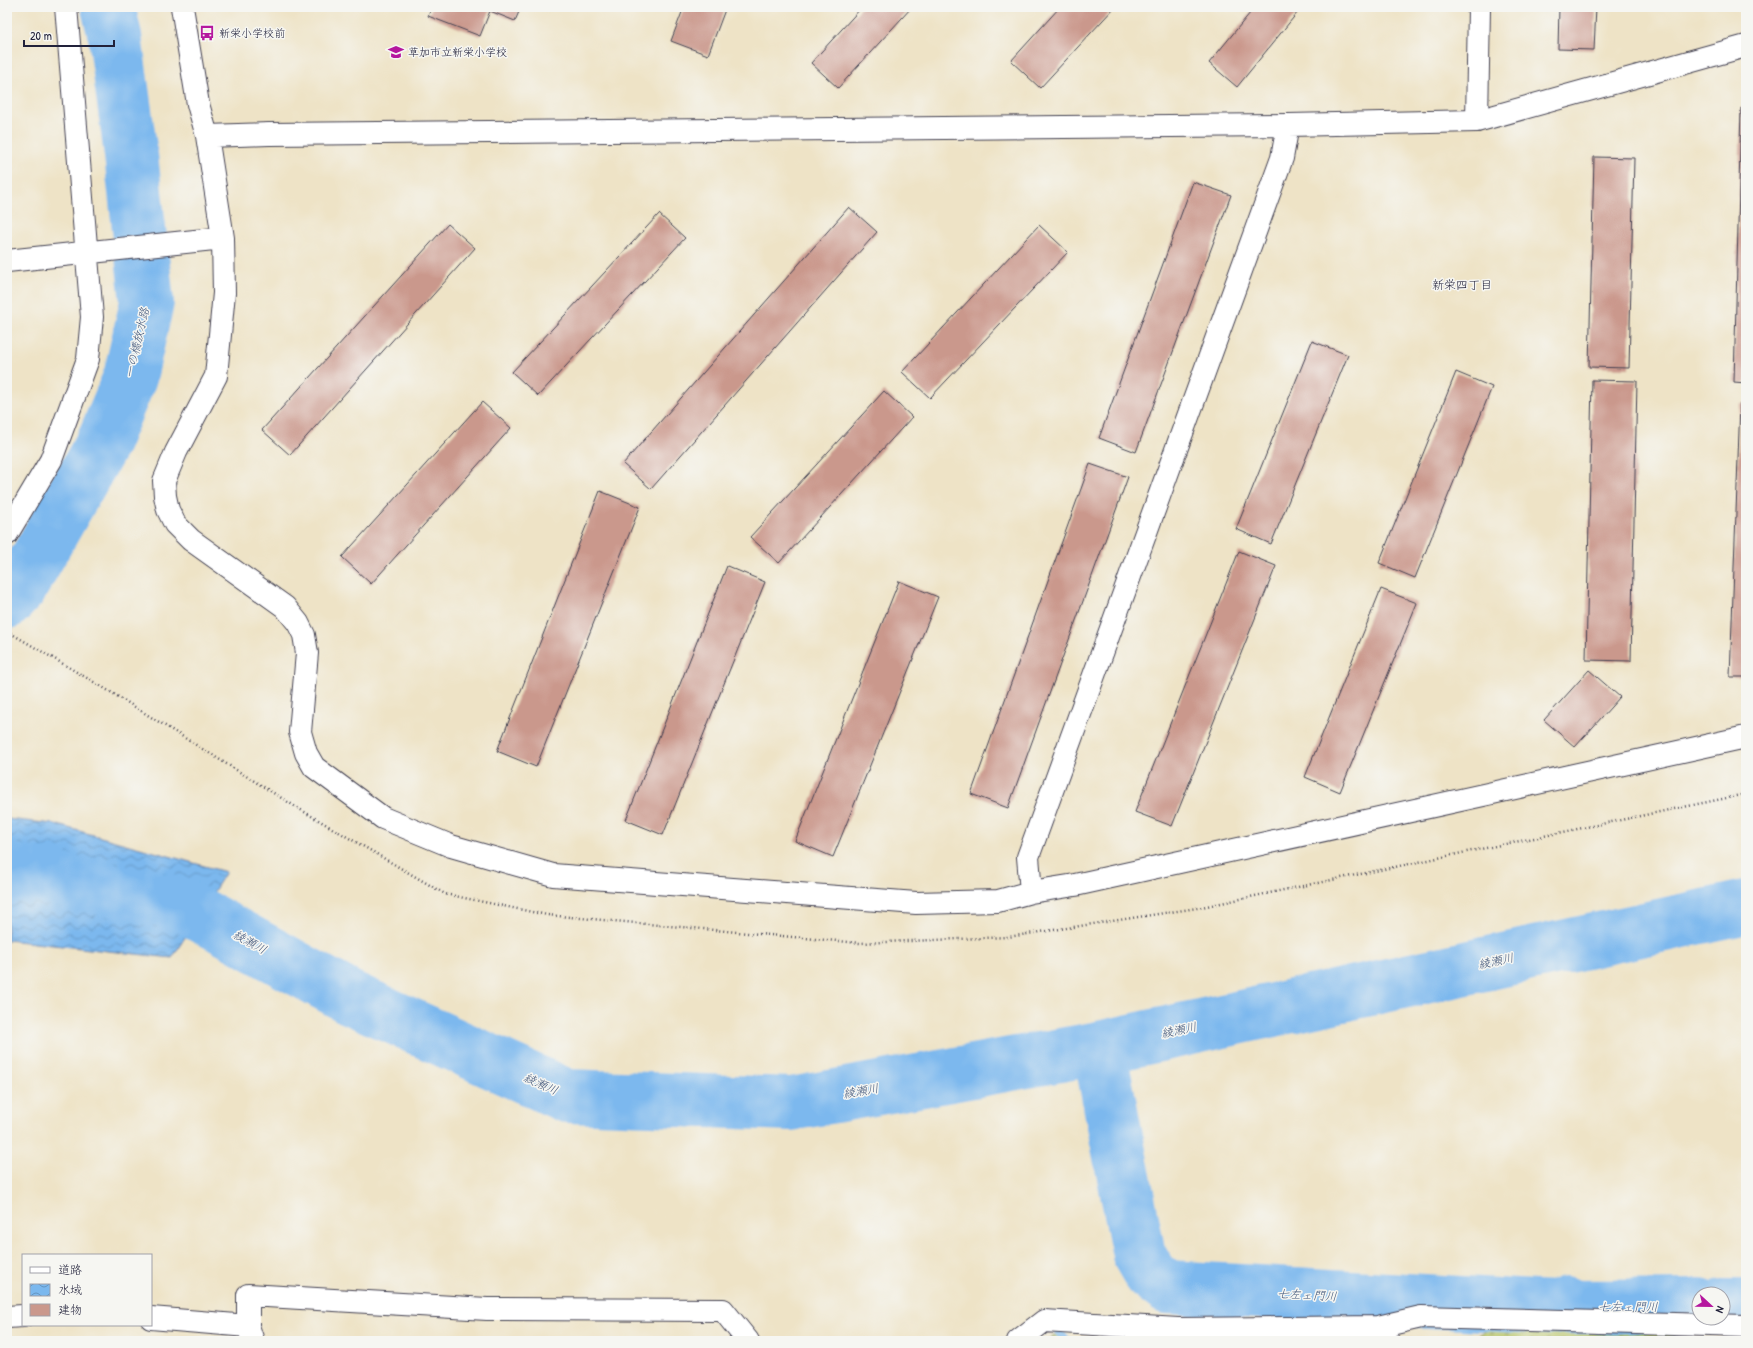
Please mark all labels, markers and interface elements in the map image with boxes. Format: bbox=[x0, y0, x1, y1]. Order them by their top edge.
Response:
scale bar bbox=[24, 22, 114, 48]
bus stop icon: 新栄小学校前 bbox=[198, 24, 216, 42]
place label: 新栄小学校前 bbox=[219, 26, 285, 40]
text: 20 m bbox=[30, 27, 52, 44]
school or university icon: 草加市立新栄小学校 bbox=[387, 43, 405, 61]
place label: 草加市立新栄小学校 bbox=[408, 45, 507, 59]
district label: 新栄四丁目 bbox=[1432, 276, 1492, 293]
water label: 一の橋放水路 bbox=[120, 305, 153, 380]
water label: 綾瀬川 bbox=[230, 925, 270, 958]
water label: 綾瀬川 bbox=[1477, 948, 1515, 973]
water label: 綾瀬川 bbox=[1160, 1017, 1198, 1042]
water label: 綾瀬川 bbox=[521, 1068, 561, 1099]
water label: 綾瀬川 bbox=[842, 1079, 880, 1102]
legend bbox=[22, 1254, 152, 1326]
text: 道路 bbox=[58, 1261, 82, 1278]
text: 水域 bbox=[58, 1281, 82, 1298]
water label: 七左ェ門川 bbox=[1277, 1284, 1337, 1305]
north arrow bbox=[1691, 1286, 1731, 1326]
water label: 七左ェ門川 bbox=[1598, 1298, 1658, 1315]
text: 建物 bbox=[58, 1301, 82, 1318]
text: N bbox=[1713, 1304, 1728, 1315]

